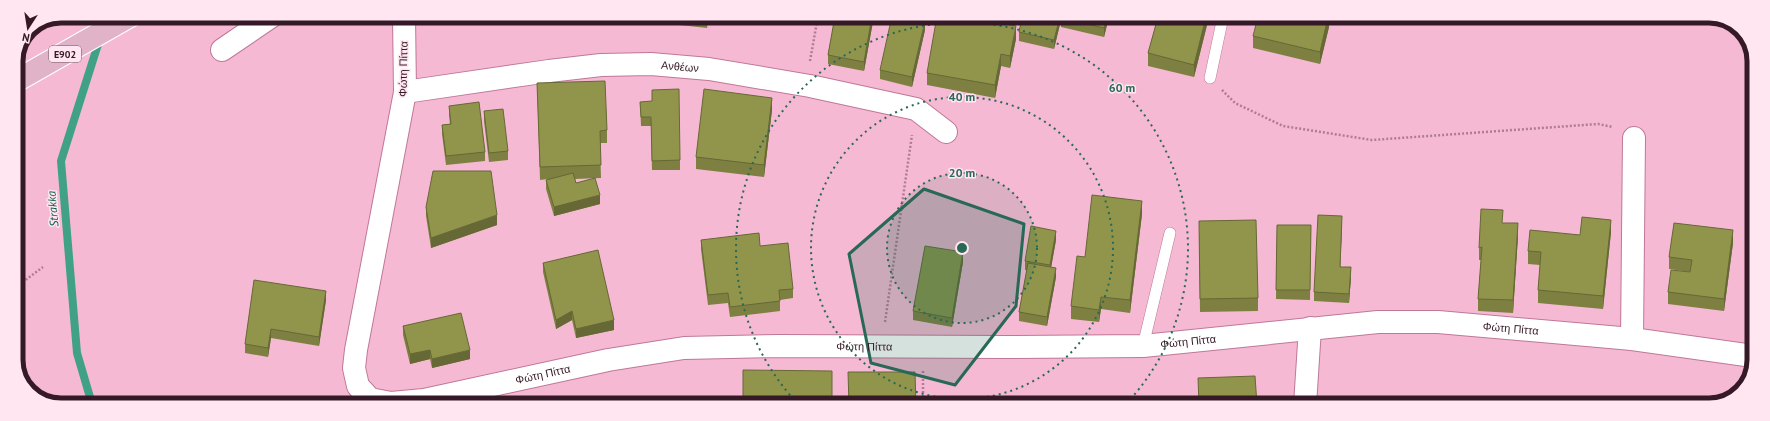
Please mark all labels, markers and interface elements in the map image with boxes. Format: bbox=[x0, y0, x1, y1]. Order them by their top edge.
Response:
north arrow bbox=[8, 8, 48, 48]
text: N bbox=[21, 30, 31, 45]
street label: Φώτη Πίττα bbox=[396, 40, 410, 97]
road number: E902 bbox=[49, 46, 81, 62]
street label: Ανθέων bbox=[661, 58, 700, 75]
text: 60 m bbox=[1109, 80, 1135, 95]
text: 40 m bbox=[949, 89, 975, 104]
text: 20 m bbox=[949, 165, 975, 180]
water label: Strakka bbox=[43, 190, 62, 228]
centre of rings bbox=[955, 241, 969, 255]
street label: Φώτη Πίττα bbox=[1482, 319, 1540, 338]
street label: Φώτη Πίττα bbox=[1160, 332, 1217, 351]
street label: Φώτη Πίττα bbox=[836, 339, 893, 354]
street label: Φώτη Πίττα bbox=[514, 361, 572, 387]

